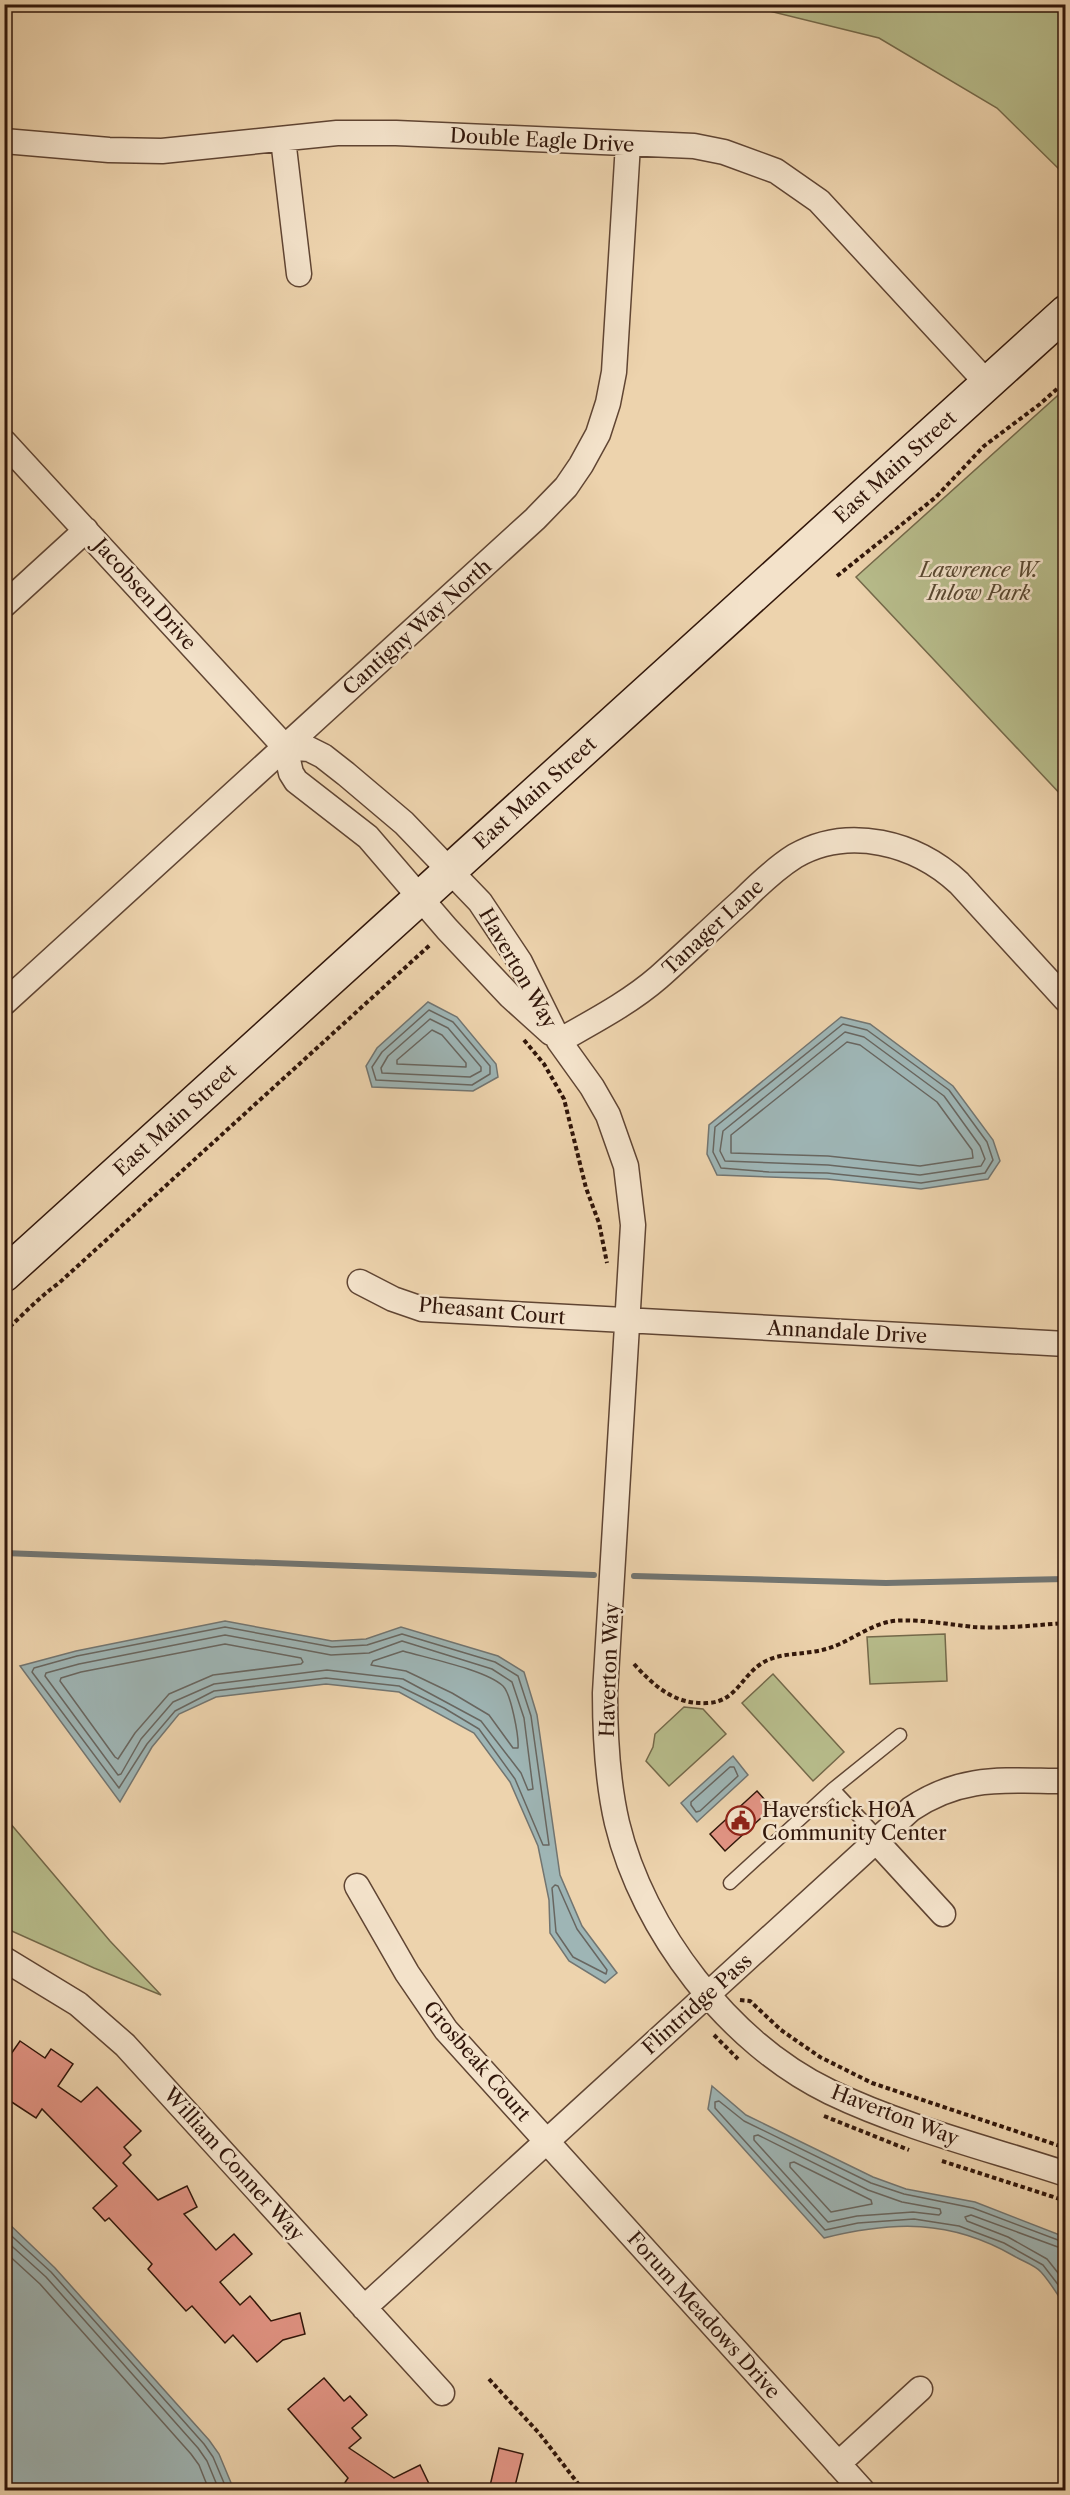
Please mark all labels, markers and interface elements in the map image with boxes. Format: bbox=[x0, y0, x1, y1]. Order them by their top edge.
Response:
street label: Double Eagle Drive bbox=[449, 123, 635, 157]
street label: East Main Street bbox=[829, 406, 961, 528]
street label: Jacobsen Drive bbox=[87, 531, 201, 655]
street label: Cantigny Way North bbox=[338, 554, 497, 700]
park label: Lawrence W. Inlow Park bbox=[917, 558, 1041, 605]
street label: East Main Street bbox=[469, 732, 601, 854]
street label: Tanager Lane bbox=[658, 874, 768, 980]
street label: Haverton Way bbox=[474, 904, 562, 1033]
street label: East Main Street bbox=[109, 1059, 241, 1181]
street label: Pheasant Court bbox=[418, 1293, 566, 1329]
street label: Annandale Drive bbox=[765, 1316, 928, 1348]
street label: Haverton Way bbox=[595, 1601, 623, 1738]
place label: Haverstick HOA Community Center bbox=[762, 1798, 947, 1845]
public building icon: Haverstick HOA Community Center bbox=[725, 1805, 757, 1837]
street label: Flintridge Pass bbox=[637, 1949, 757, 2059]
street label: Grosbeak Court bbox=[418, 1996, 536, 2126]
street label: Haverton Way bbox=[828, 2080, 963, 2151]
street label: William Conner Way bbox=[158, 2082, 310, 2246]
street label: Forum Meadows Drive bbox=[623, 2226, 785, 2404]

